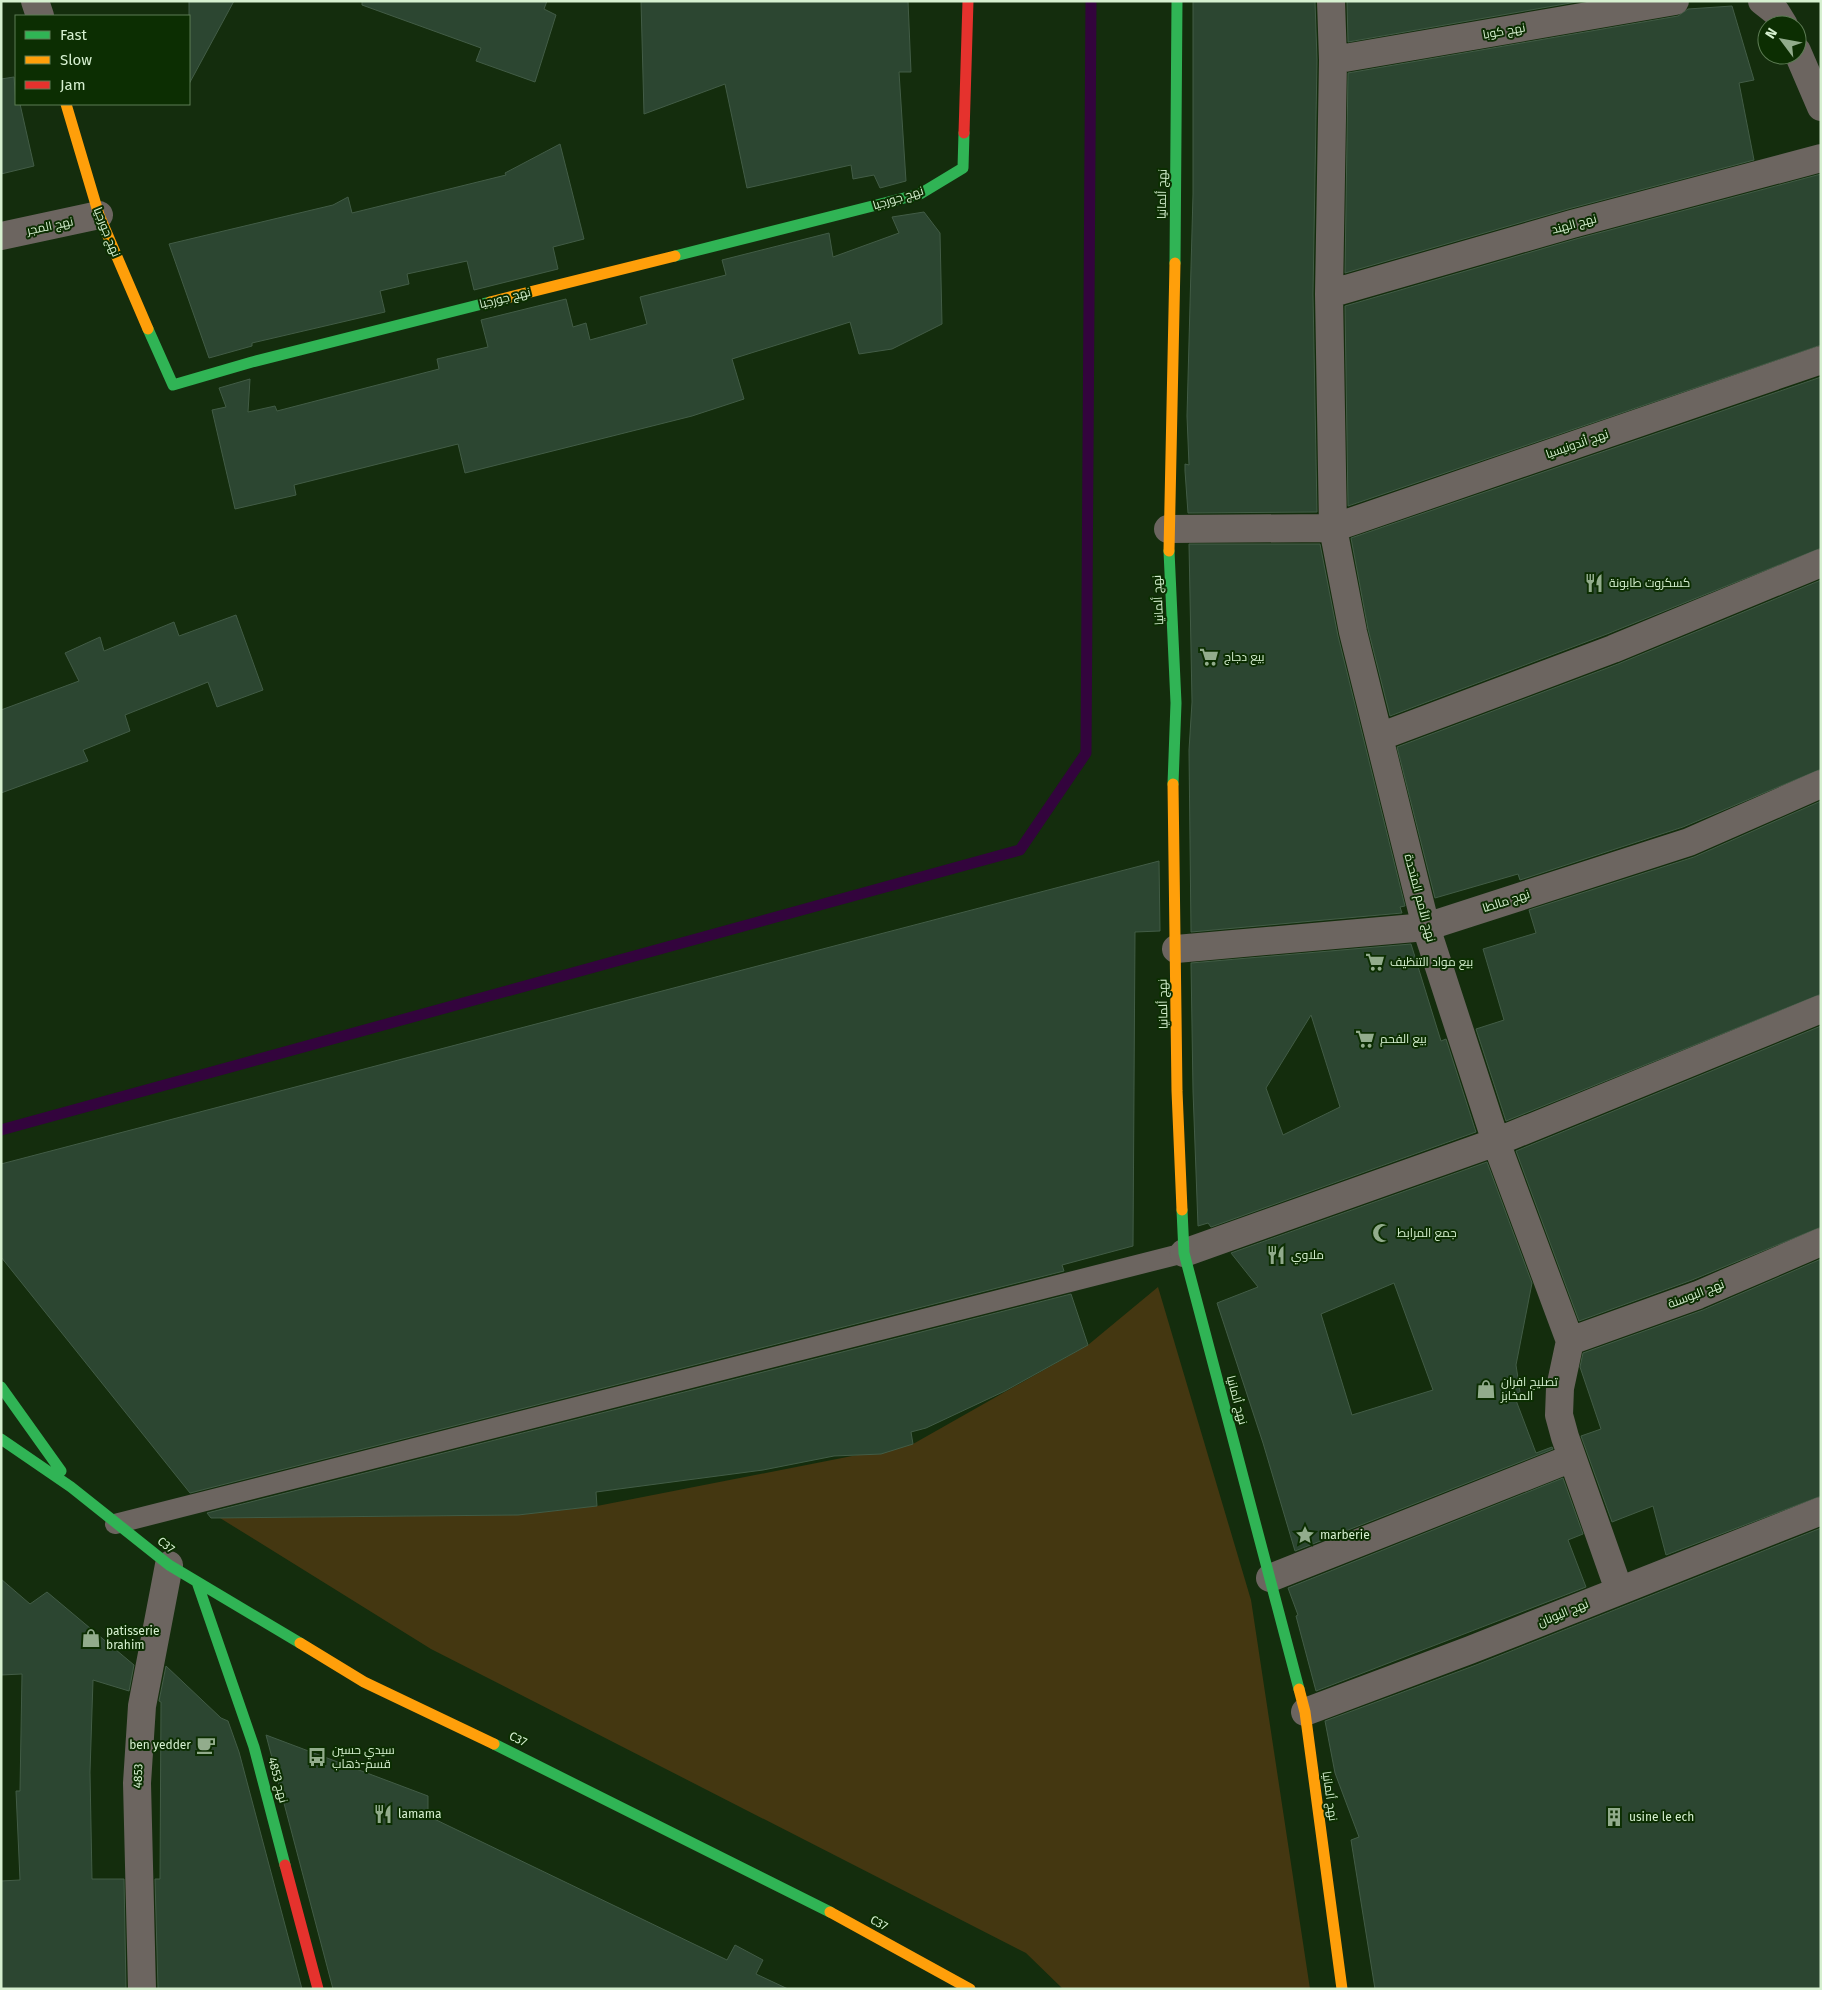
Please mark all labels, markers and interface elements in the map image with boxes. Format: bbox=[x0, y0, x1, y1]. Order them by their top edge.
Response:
legend bbox=[15, 15, 190, 105]
north arrow bbox=[1757, 15, 1807, 65]
street label: نهج كوبا bbox=[1482, 20, 1527, 43]
text: N bbox=[1762, 25, 1781, 42]
text: Fast bbox=[60, 26, 87, 44]
text: Slow bbox=[60, 51, 92, 69]
text: Jam bbox=[60, 76, 86, 94]
street label: نهج ألمانيا bbox=[1154, 169, 1170, 219]
street label: نهج جورجيا bbox=[871, 184, 925, 213]
street label: نهج جورجيا bbox=[90, 205, 123, 259]
street label: نهج الهند bbox=[1550, 211, 1598, 238]
street label: نهج المجر bbox=[24, 214, 75, 239]
street label: نهج جورجيا bbox=[478, 285, 532, 312]
street label: نهج أندونيسيا bbox=[1543, 426, 1611, 462]
restaurant icon: كسكروت طابونة bbox=[1583, 572, 1605, 594]
street label: نهج ألمانيا bbox=[1149, 574, 1167, 626]
place label: كسكروت طابونة bbox=[1609, 576, 1690, 590]
supermarket icon: بيع دجاج bbox=[1198, 646, 1220, 668]
place label: بيع دجاج bbox=[1224, 650, 1264, 665]
street label: نهج الأمم المتحدة bbox=[1401, 853, 1438, 944]
street label: نهج مالطا bbox=[1481, 887, 1532, 916]
supermarket icon: بيع مواد التنظيف bbox=[1364, 951, 1386, 973]
place label: بيع مواد التنظيف bbox=[1390, 955, 1473, 970]
street label: نهج ألمانيا bbox=[1155, 979, 1171, 1029]
supermarket icon: بيع الفحم bbox=[1354, 1028, 1376, 1050]
place label: بيع الفحم bbox=[1380, 1032, 1427, 1047]
mosque icon: جمع المرابط bbox=[1371, 1222, 1393, 1244]
place label: جمع المرابط bbox=[1397, 1226, 1457, 1241]
restaurant icon: ملاوي bbox=[1265, 1244, 1287, 1266]
place label: ملاوي bbox=[1291, 1248, 1324, 1265]
street label: نهج البوسنة bbox=[1666, 1277, 1727, 1312]
street label: نهج ألمانيا bbox=[1223, 1374, 1251, 1426]
place label: تصليح افران المخابز bbox=[1500, 1375, 1558, 1403]
shop icon: تصليح افران المخابز bbox=[1475, 1378, 1497, 1400]
place icon: marberie bbox=[1294, 1524, 1316, 1546]
place label: marberie bbox=[1320, 1528, 1370, 1542]
street label: C37 bbox=[155, 1534, 177, 1556]
street label: نهج اليونان bbox=[1536, 1596, 1591, 1630]
place label: patisserie brahim bbox=[106, 1624, 159, 1652]
shop icon: patisserie brahim bbox=[80, 1627, 102, 1649]
street label: C37 bbox=[507, 1729, 529, 1749]
cafe icon: ben yedder bbox=[195, 1734, 217, 1756]
place label: ben yedder bbox=[129, 1738, 191, 1752]
place label: سيدي حسين قسم-ذهاب bbox=[332, 1743, 395, 1772]
bus stop icon: سيدي حسين قسم-ذهاب bbox=[306, 1746, 328, 1768]
street label: نهج 4853 bbox=[264, 1756, 291, 1805]
street label: 4853 bbox=[131, 1763, 145, 1789]
street label: نهج ألمانيا bbox=[1319, 1770, 1341, 1822]
restaurant icon: lamama bbox=[372, 1803, 394, 1825]
building icon: usine le ech bbox=[1603, 1806, 1625, 1828]
place label: lamama bbox=[398, 1807, 442, 1821]
place label: usine le ech bbox=[1629, 1810, 1694, 1824]
street label: C37 bbox=[868, 1913, 890, 1933]

